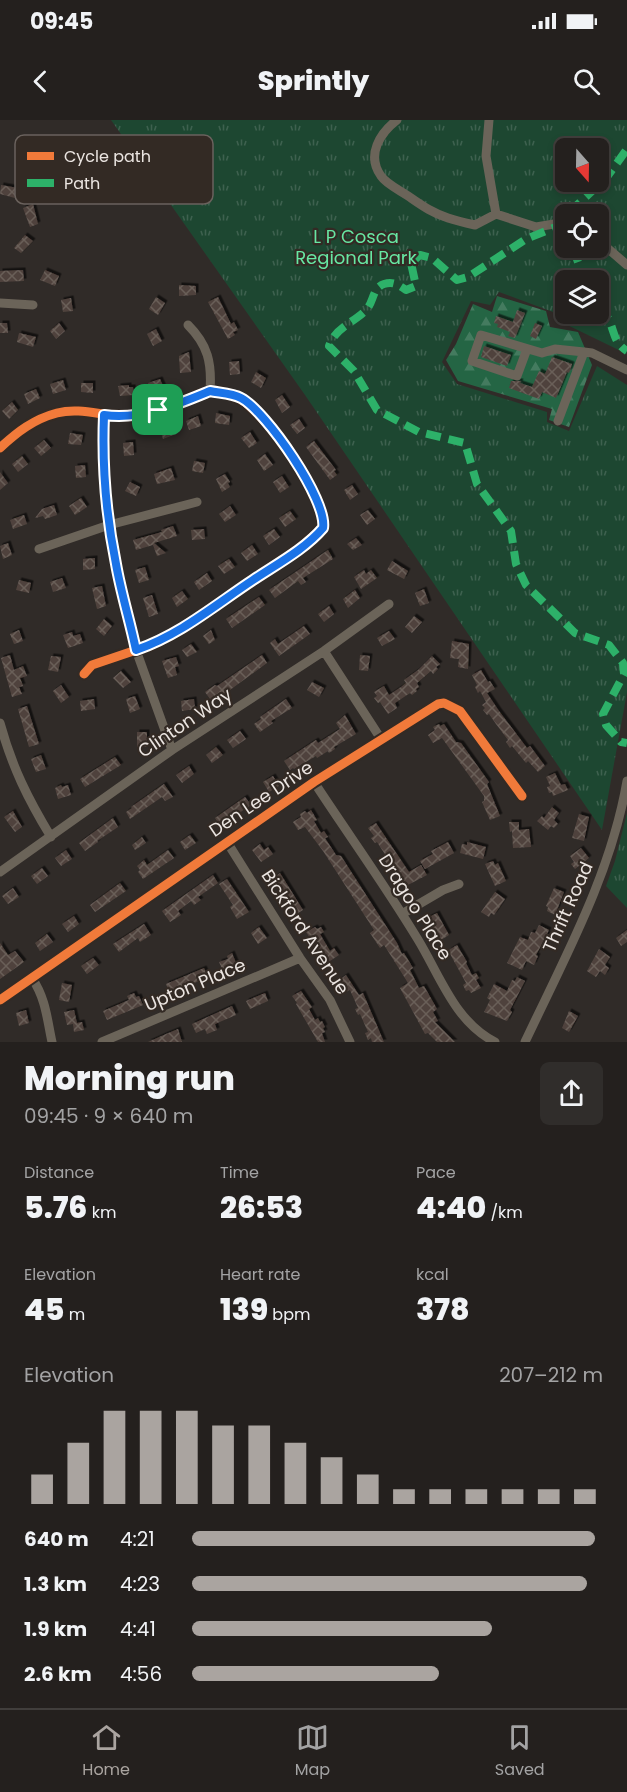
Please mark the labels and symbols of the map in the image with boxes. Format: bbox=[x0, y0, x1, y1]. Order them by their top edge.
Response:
legend bbox=[15, 135, 213, 204]
north arrow bbox=[555, 138, 609, 192]
text: Cycle path bbox=[64, 145, 151, 168]
text: Path bbox=[64, 172, 100, 195]
park label: L P Cosca Regional Park bbox=[295, 224, 418, 270]
pin bbox=[132, 384, 183, 435]
street label: Clinton Way bbox=[133, 682, 237, 763]
street label: Den Lee Drive bbox=[204, 755, 318, 843]
street label: Dragoo Place bbox=[373, 849, 458, 965]
street label: Thrift Road bbox=[537, 858, 599, 956]
street label: Bickford Avenue bbox=[256, 864, 355, 999]
street label: Upton Place bbox=[140, 952, 249, 1017]

